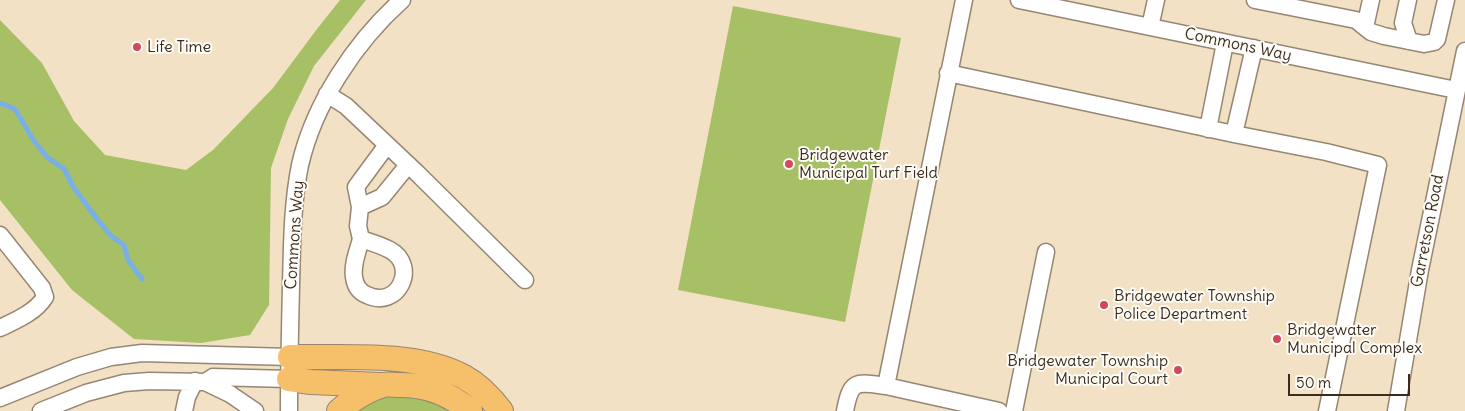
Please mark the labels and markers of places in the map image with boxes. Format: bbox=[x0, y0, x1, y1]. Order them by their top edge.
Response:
place label: Life Time bbox=[147, 37, 211, 57]
marker: Life Time bbox=[131, 41, 143, 53]
place label: Bridgewater Municipal Turf Field bbox=[799, 145, 938, 183]
marker: Bridgewater Municipal Turf Field bbox=[783, 158, 795, 170]
place label: Bridgewater Township Police Department bbox=[1114, 286, 1275, 324]
marker: Bridgewater Township Police Department bbox=[1098, 299, 1110, 311]
place label: Bridgewater Municipal Complex bbox=[1287, 320, 1422, 358]
marker: Bridgewater Municipal Complex bbox=[1271, 333, 1283, 345]
place label: Bridgewater Township Municipal Court bbox=[1007, 351, 1168, 389]
marker: Bridgewater Township Municipal Court bbox=[1172, 364, 1184, 376]

